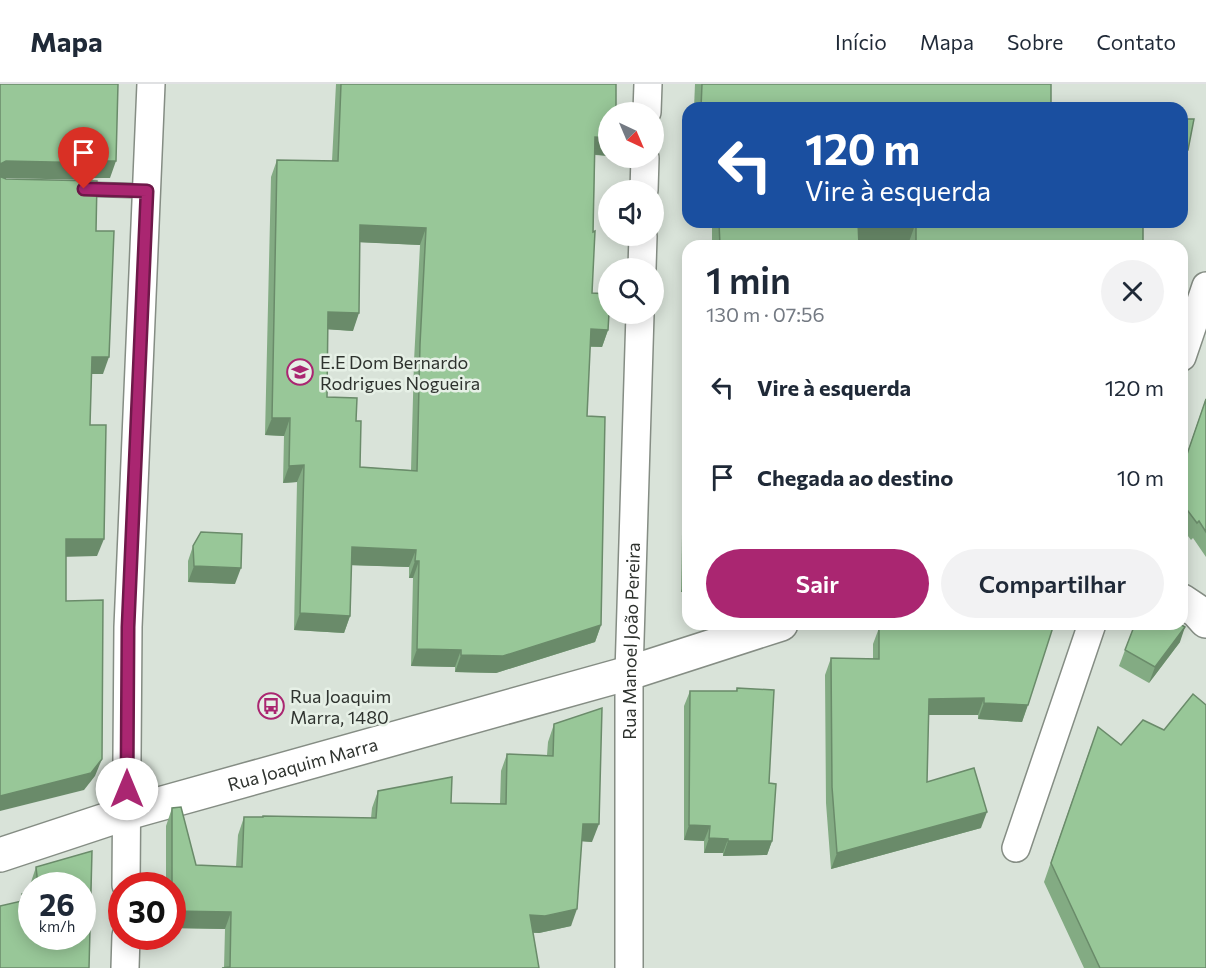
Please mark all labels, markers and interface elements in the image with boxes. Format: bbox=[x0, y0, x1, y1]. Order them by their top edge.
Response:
text: Mapa bbox=[30, 24, 103, 58]
text: Início bbox=[835, 29, 887, 54]
text: Mapa bbox=[920, 29, 974, 54]
text: Sobre bbox=[1007, 29, 1063, 54]
text: Contato bbox=[1096, 29, 1176, 54]
north arrow bbox=[598, 102, 664, 168]
map controls bbox=[598, 102, 664, 324]
text: 120 m bbox=[805, 122, 920, 174]
icon: left bbox=[706, 126, 784, 204]
pin bbox=[58, 127, 109, 189]
icon: arrive bbox=[67, 136, 100, 169]
text: Vire à esquerda bbox=[805, 174, 991, 207]
button: sound bbox=[598, 180, 664, 246]
text: 1 min bbox=[706, 257, 791, 301]
button: search bbox=[598, 258, 664, 324]
button: close bbox=[1101, 260, 1164, 323]
text: 130 m · 07:56 bbox=[706, 302, 825, 326]
place label: E.E Dom Bernardo Rodrigues Nogueira bbox=[320, 351, 480, 394]
school or university icon: E.E Dom Bernardo Rodrigues Nogueira bbox=[285, 357, 315, 387]
icon: left bbox=[706, 371, 739, 404]
text: Vire à esquerda bbox=[757, 374, 911, 401]
text: 120 m bbox=[1105, 374, 1164, 401]
icon: arrive bbox=[706, 461, 739, 494]
text: Chegada ao destino bbox=[757, 464, 953, 491]
text: 10 m bbox=[1117, 464, 1164, 491]
street label: Rua Manoel João Pereira bbox=[618, 542, 644, 740]
button: Sair bbox=[706, 549, 929, 618]
button: Compartilhar bbox=[941, 549, 1164, 618]
place label: Rua Joaquim Marra, 1480 bbox=[290, 685, 391, 728]
bus stop icon: Rua Joaquim Marra, 1480 bbox=[256, 691, 286, 721]
street label: Rua Joaquim Marra bbox=[225, 733, 380, 795]
position arrow bbox=[95, 757, 159, 821]
speed limit sign: 30 bbox=[108, 872, 186, 950]
text: 26 bbox=[39, 885, 75, 922]
text: km/h bbox=[39, 917, 75, 935]

